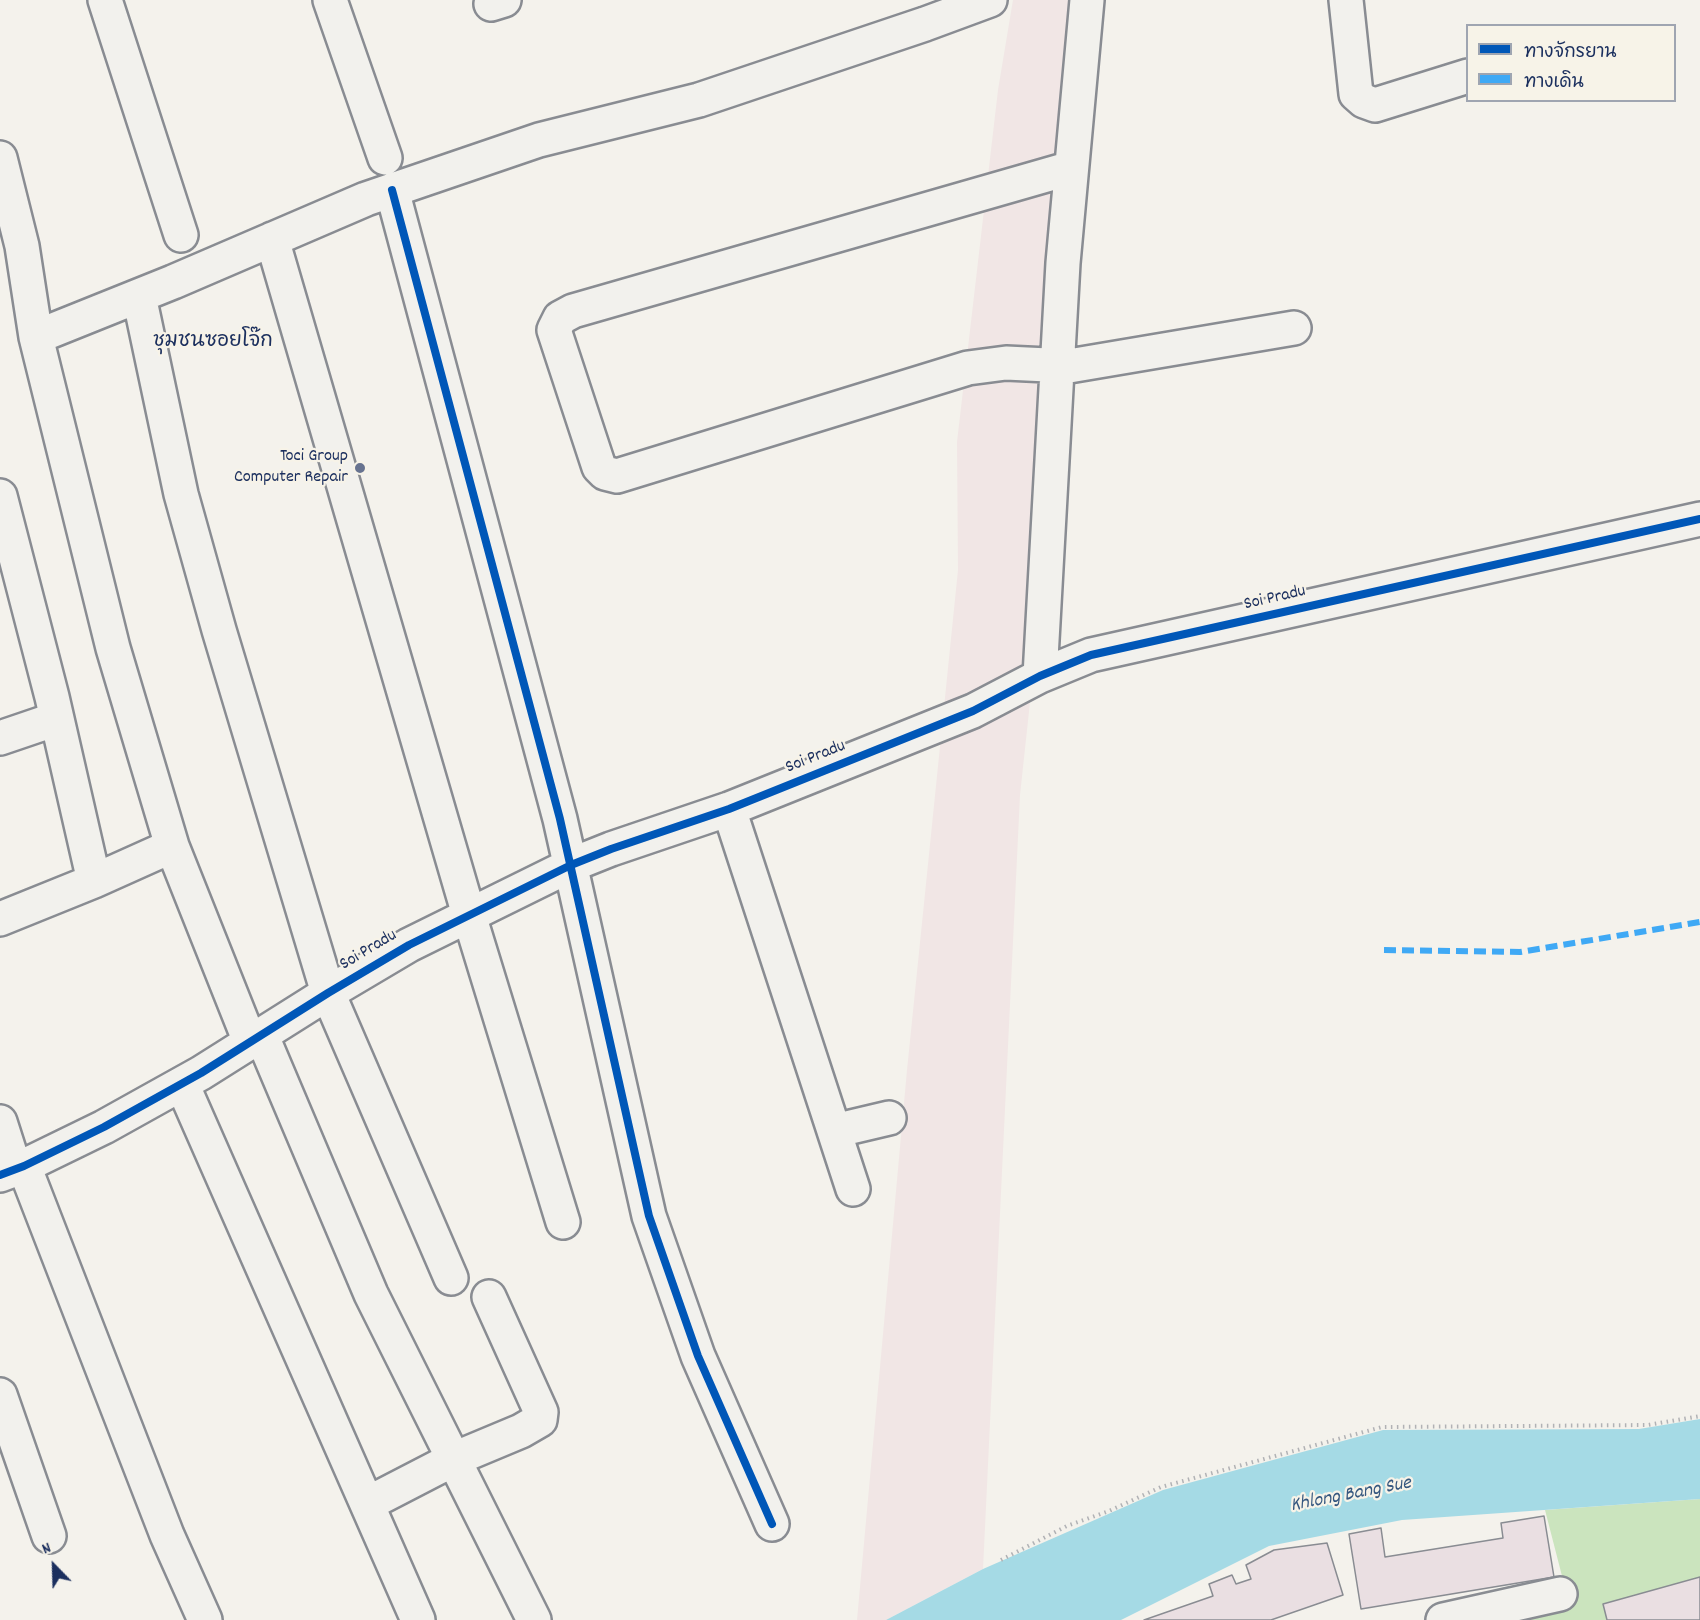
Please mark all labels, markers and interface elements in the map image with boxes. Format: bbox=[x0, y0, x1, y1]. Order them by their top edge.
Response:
legend bbox=[1466, 24, 1676, 102]
text: ทางจักรยาน bbox=[1524, 41, 1616, 66]
text: ทางเดิน bbox=[1524, 71, 1584, 96]
district label: ชุมชนซอยโจ๊ก bbox=[153, 331, 273, 355]
place label: Toci Group Computer Repair bbox=[234, 447, 348, 490]
marker: Toci Group Computer Repair bbox=[353, 461, 367, 475]
street label: Soi Pradu bbox=[1242, 581, 1308, 617]
street label: Soi Pradu bbox=[783, 736, 849, 780]
street label: Soi Pradu bbox=[336, 926, 402, 976]
water label: Khlong Bang Sue bbox=[1289, 1473, 1413, 1519]
north arrow bbox=[24, 1536, 84, 1596]
text: N bbox=[39, 1537, 55, 1561]

